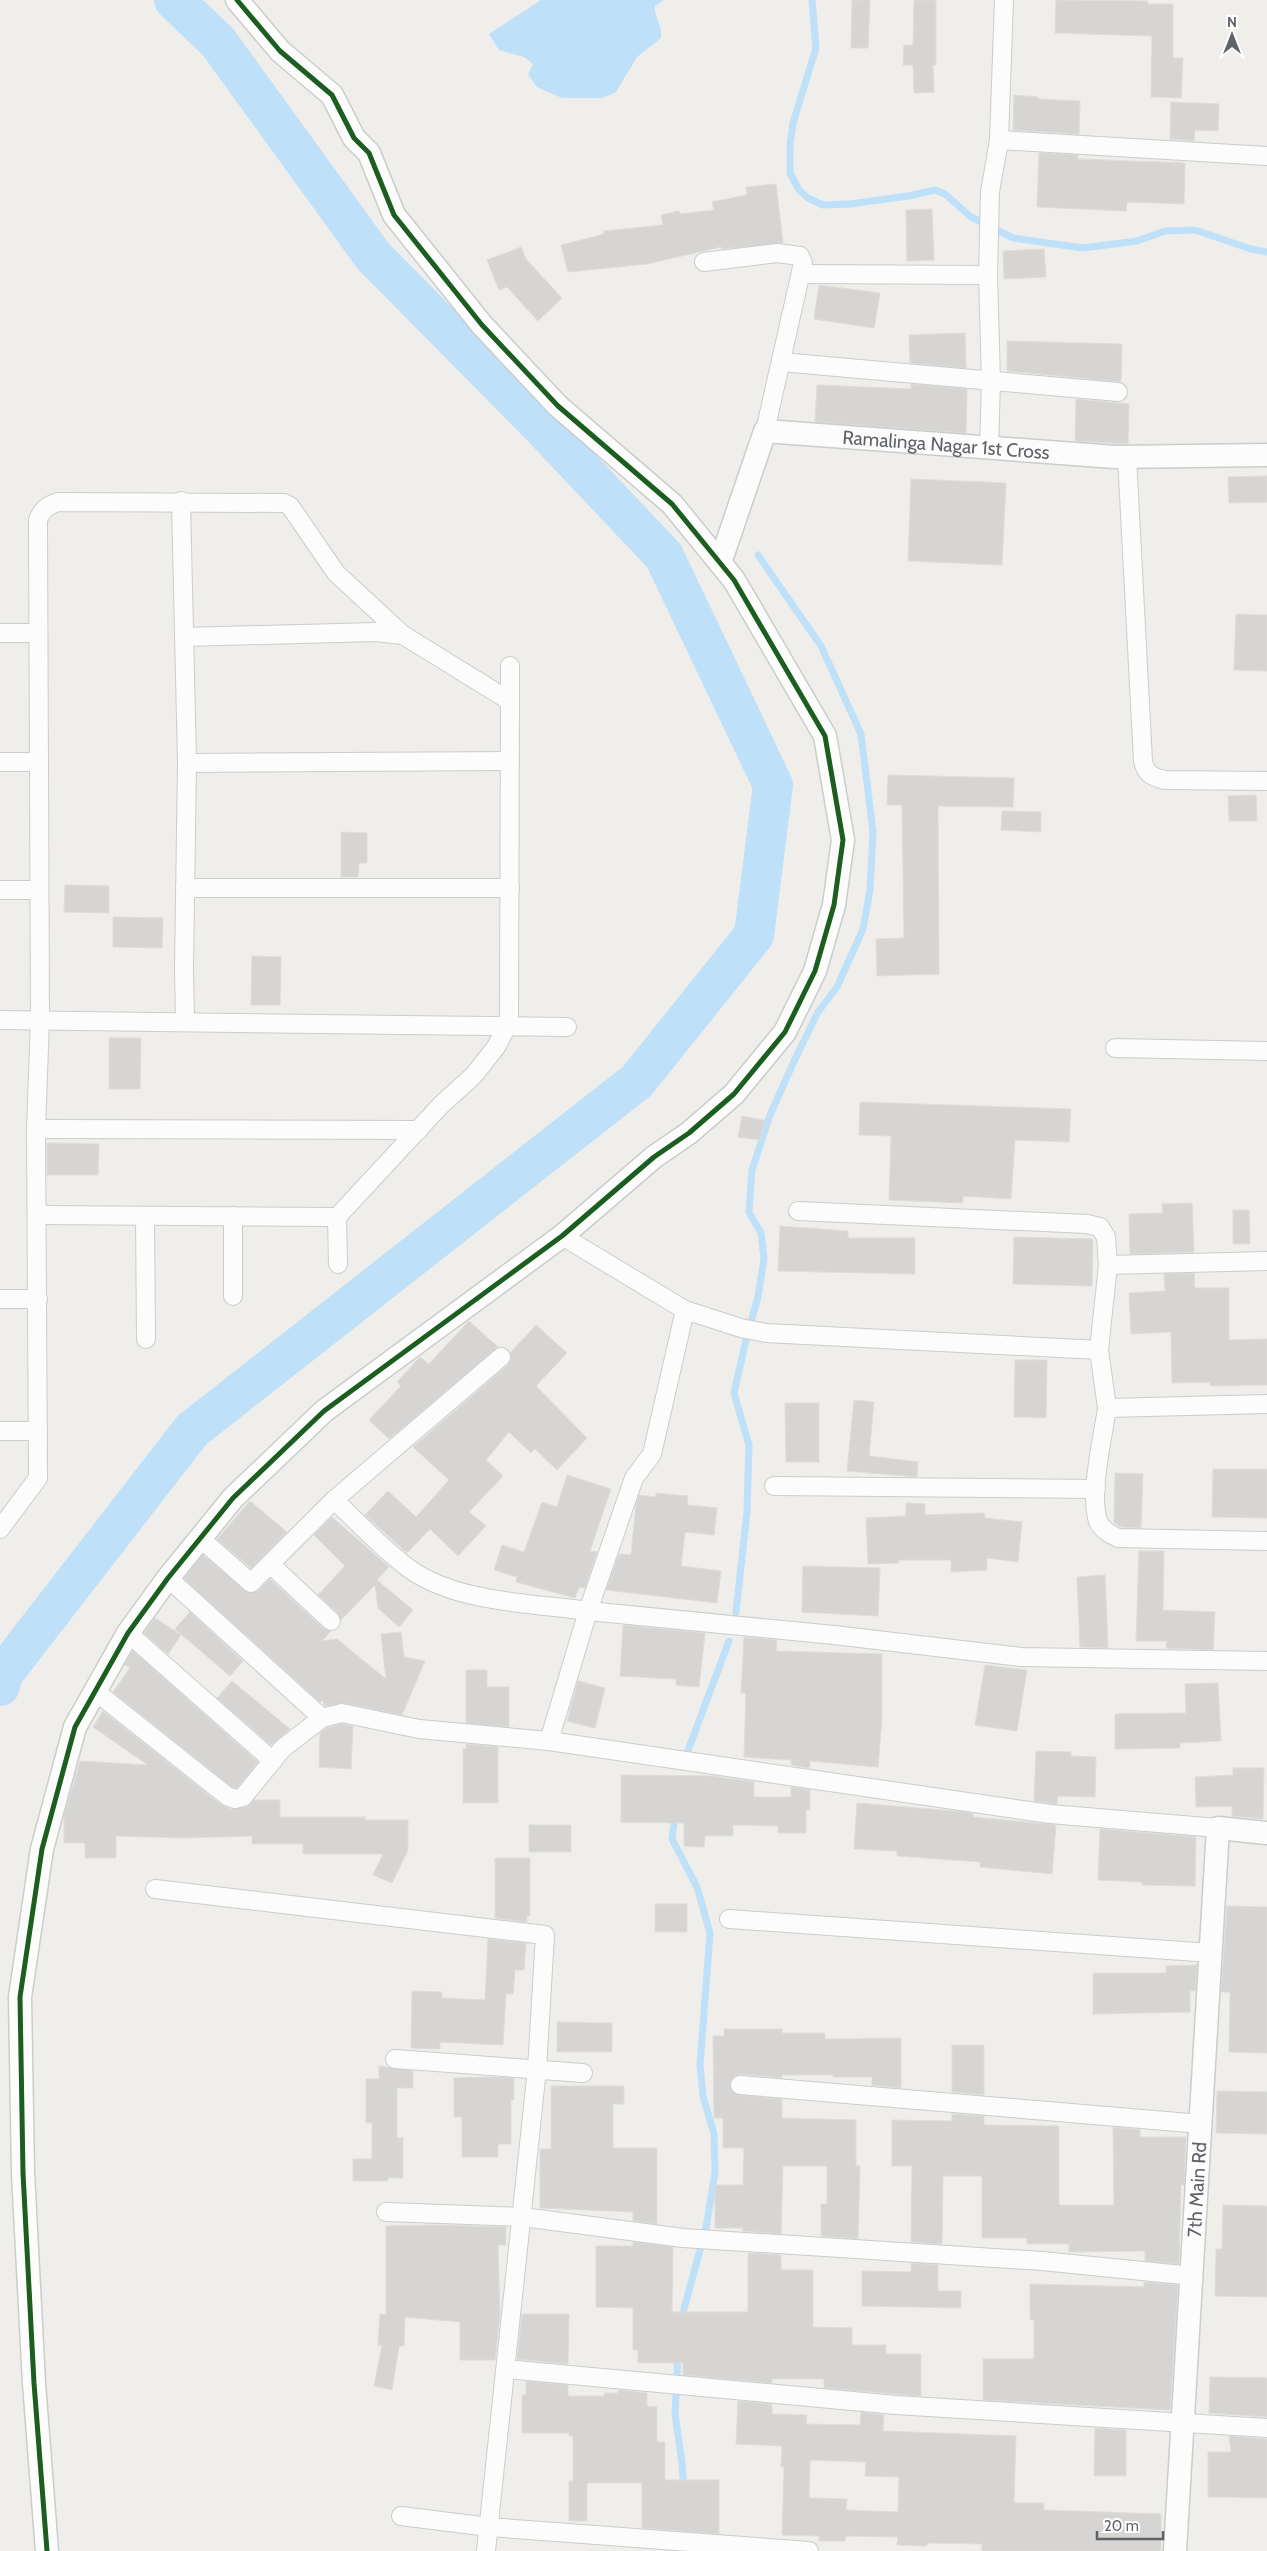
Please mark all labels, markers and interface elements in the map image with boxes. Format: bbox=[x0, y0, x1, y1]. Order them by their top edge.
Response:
north arrow bbox=[1207, 10, 1257, 60]
text: N bbox=[1227, 13, 1237, 31]
street label: Ramalinga Nagar 1st Cross bbox=[842, 426, 1051, 464]
street label: 7th Main Rd bbox=[1183, 2141, 1211, 2238]
scale bar bbox=[1097, 2508, 1163, 2540]
text: 20 m bbox=[1104, 2517, 1139, 2535]

